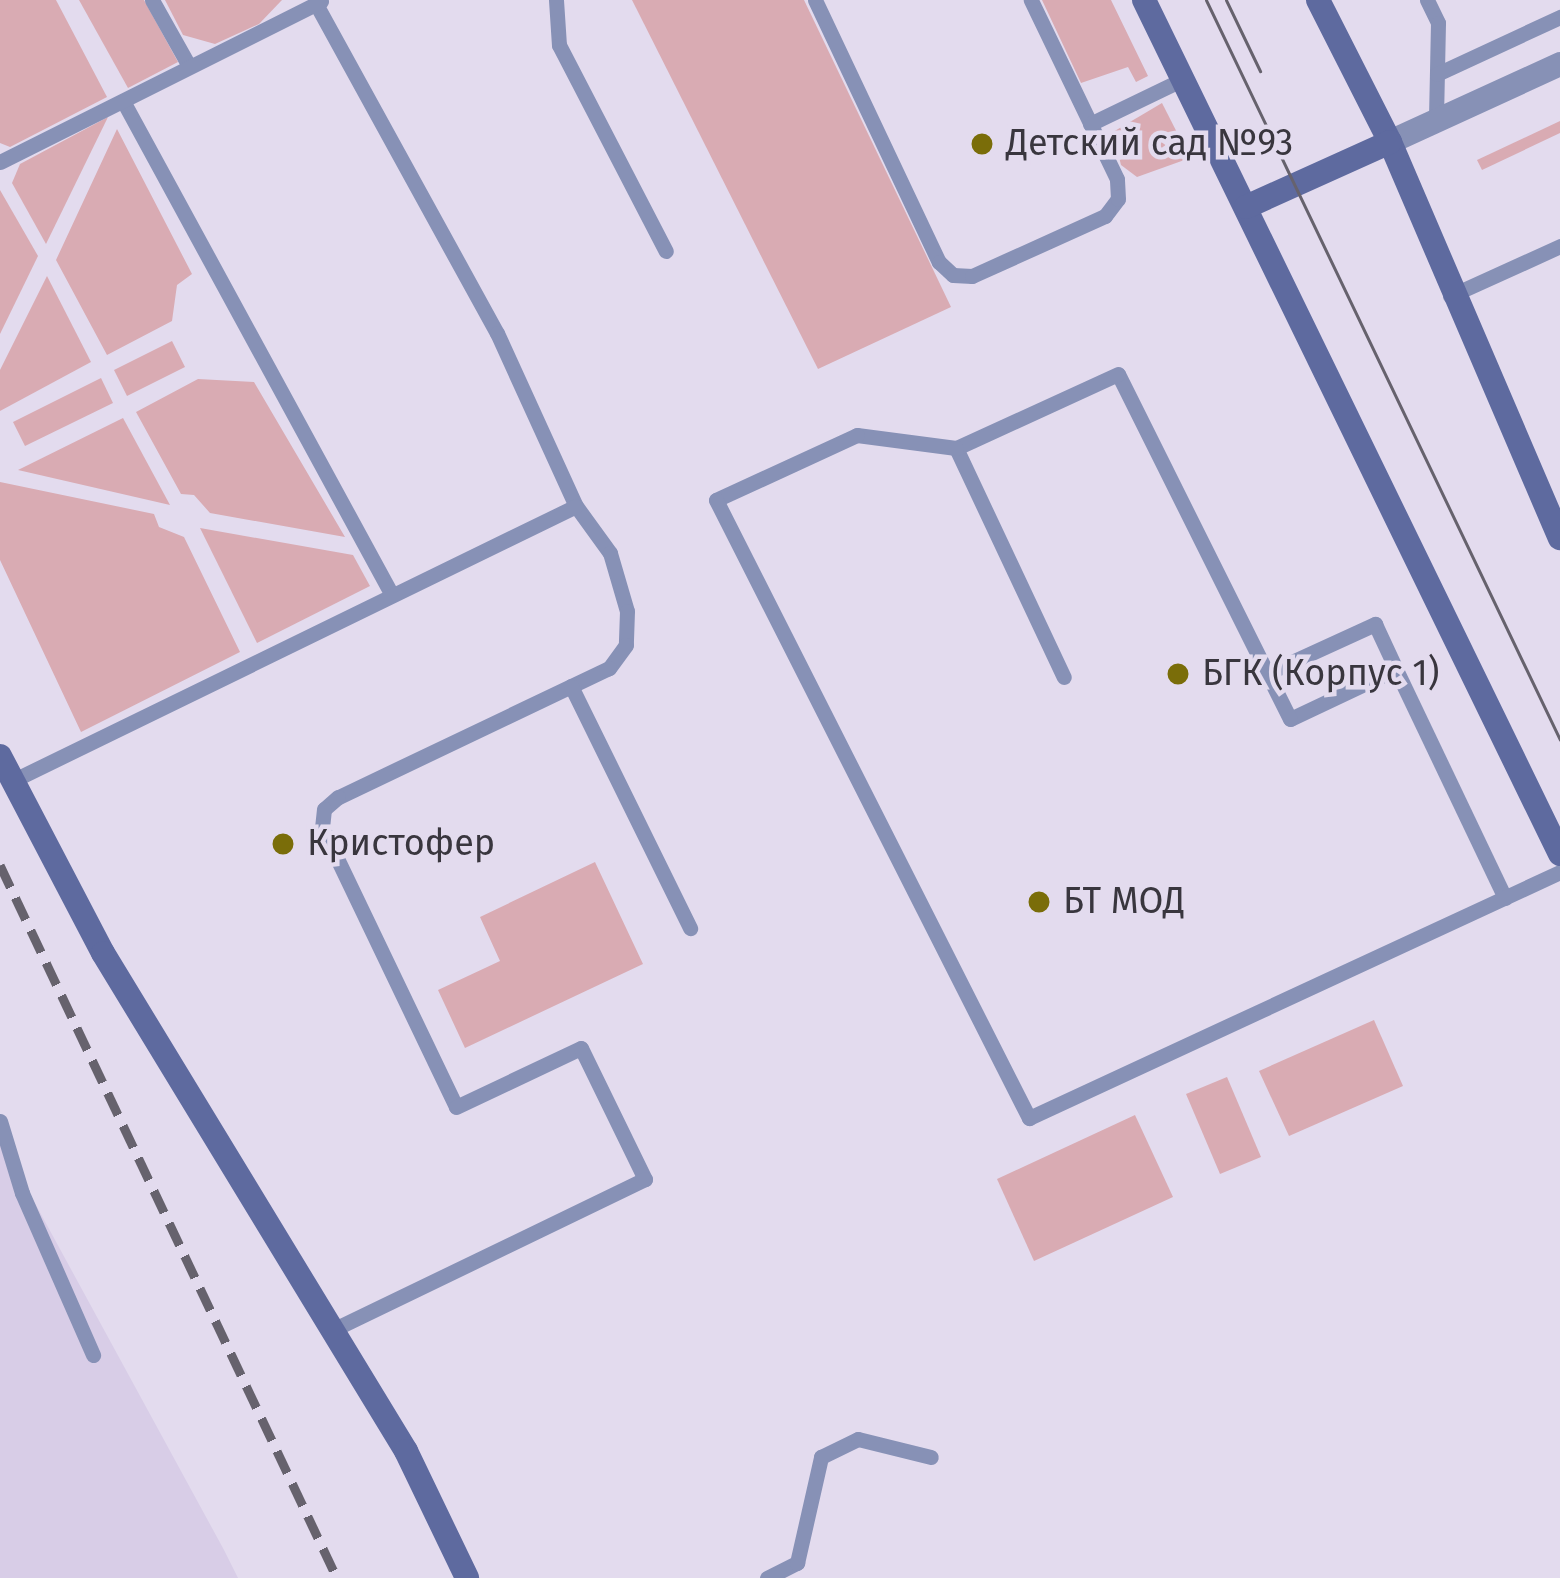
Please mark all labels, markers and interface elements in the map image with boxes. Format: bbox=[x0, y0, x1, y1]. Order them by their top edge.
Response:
place label: Детский сад №93 bbox=[1006, 122, 1293, 166]
marker: Детский сад №93 bbox=[969, 131, 995, 157]
place label: БГК (Корпус 1) bbox=[1202, 652, 1439, 696]
marker: БГК (Корпус 1) bbox=[1165, 661, 1191, 687]
place label: Кристофер bbox=[307, 822, 495, 866]
marker: Кристофер bbox=[270, 831, 296, 857]
place label: БТ МОД bbox=[1063, 880, 1185, 924]
marker: БТ МОД bbox=[1026, 889, 1052, 915]

